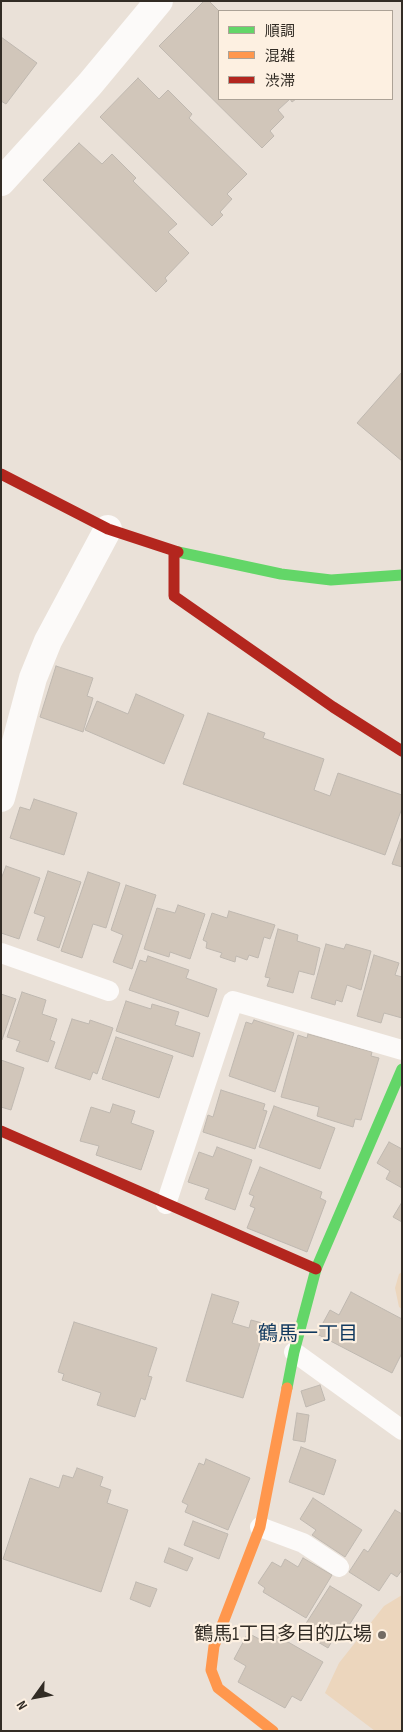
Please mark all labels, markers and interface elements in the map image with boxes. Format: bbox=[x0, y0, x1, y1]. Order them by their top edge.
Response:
legend bbox=[218, 10, 393, 100]
text: 順調 bbox=[265, 22, 295, 41]
text: 混雑 bbox=[265, 47, 295, 66]
text: 渋滞 bbox=[265, 72, 295, 91]
district label: 鶴馬一丁目 bbox=[258, 1323, 358, 1347]
place label: 鶴馬1丁目多目的広場 bbox=[194, 1624, 372, 1646]
marker: 鶴馬1丁目多目的広場 bbox=[376, 1629, 388, 1641]
north arrow bbox=[10, 1672, 60, 1722]
text: N bbox=[13, 1698, 31, 1713]

